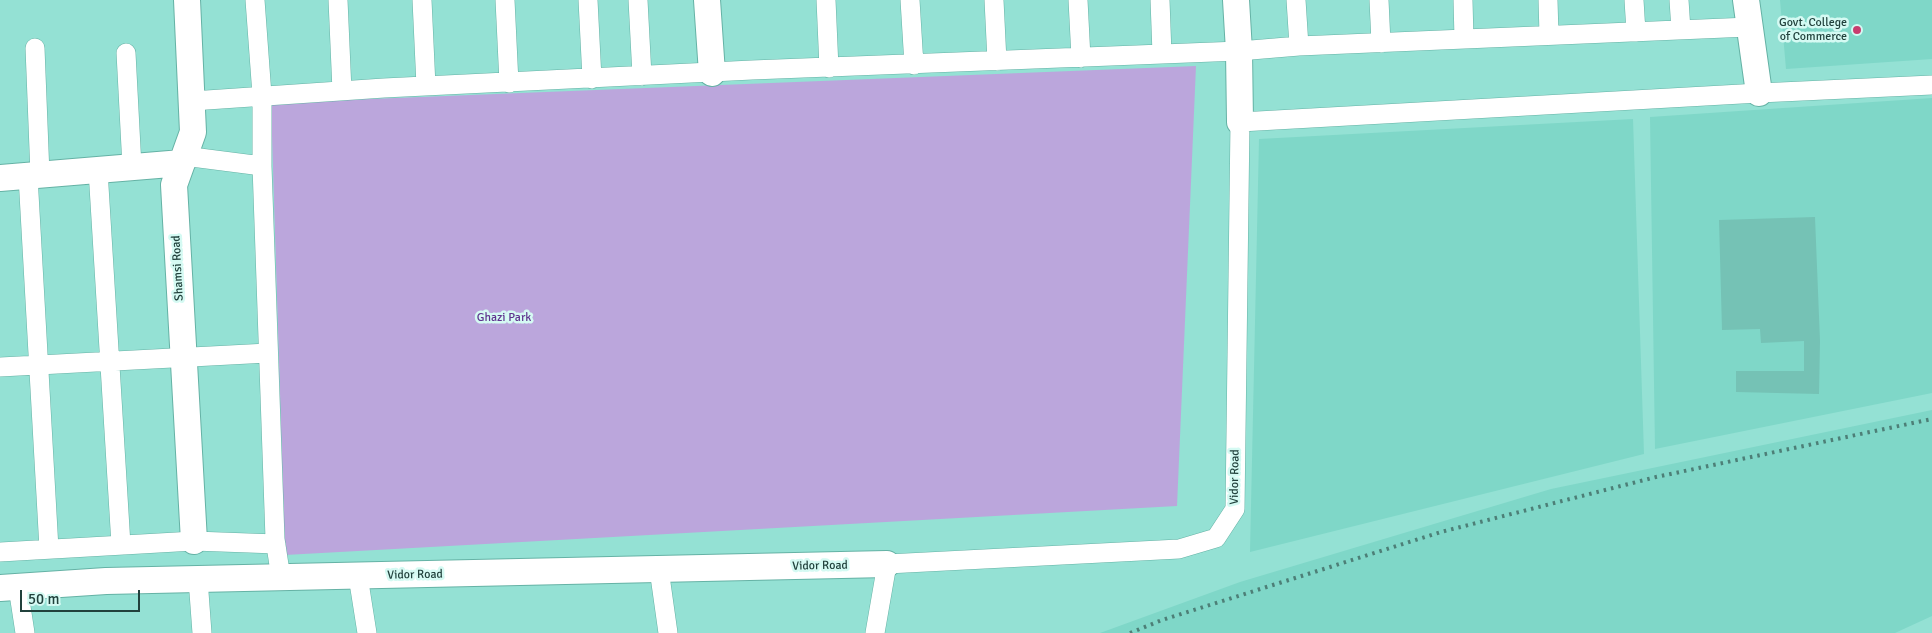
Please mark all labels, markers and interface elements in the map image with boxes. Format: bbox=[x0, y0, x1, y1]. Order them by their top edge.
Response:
place label: Govt. College of Commerce bbox=[1779, 16, 1847, 44]
marker: Govt. College of Commerce bbox=[1851, 24, 1863, 36]
street label: Shamsi Road bbox=[169, 235, 187, 301]
park label: Ghazi Park bbox=[477, 311, 531, 325]
street label: Vidor Road bbox=[1227, 449, 1243, 505]
street label: Vidor Road bbox=[792, 558, 848, 574]
street label: Vidor Road bbox=[387, 567, 443, 583]
scale bar bbox=[22, 580, 142, 612]
text: 50 m bbox=[28, 590, 59, 608]

